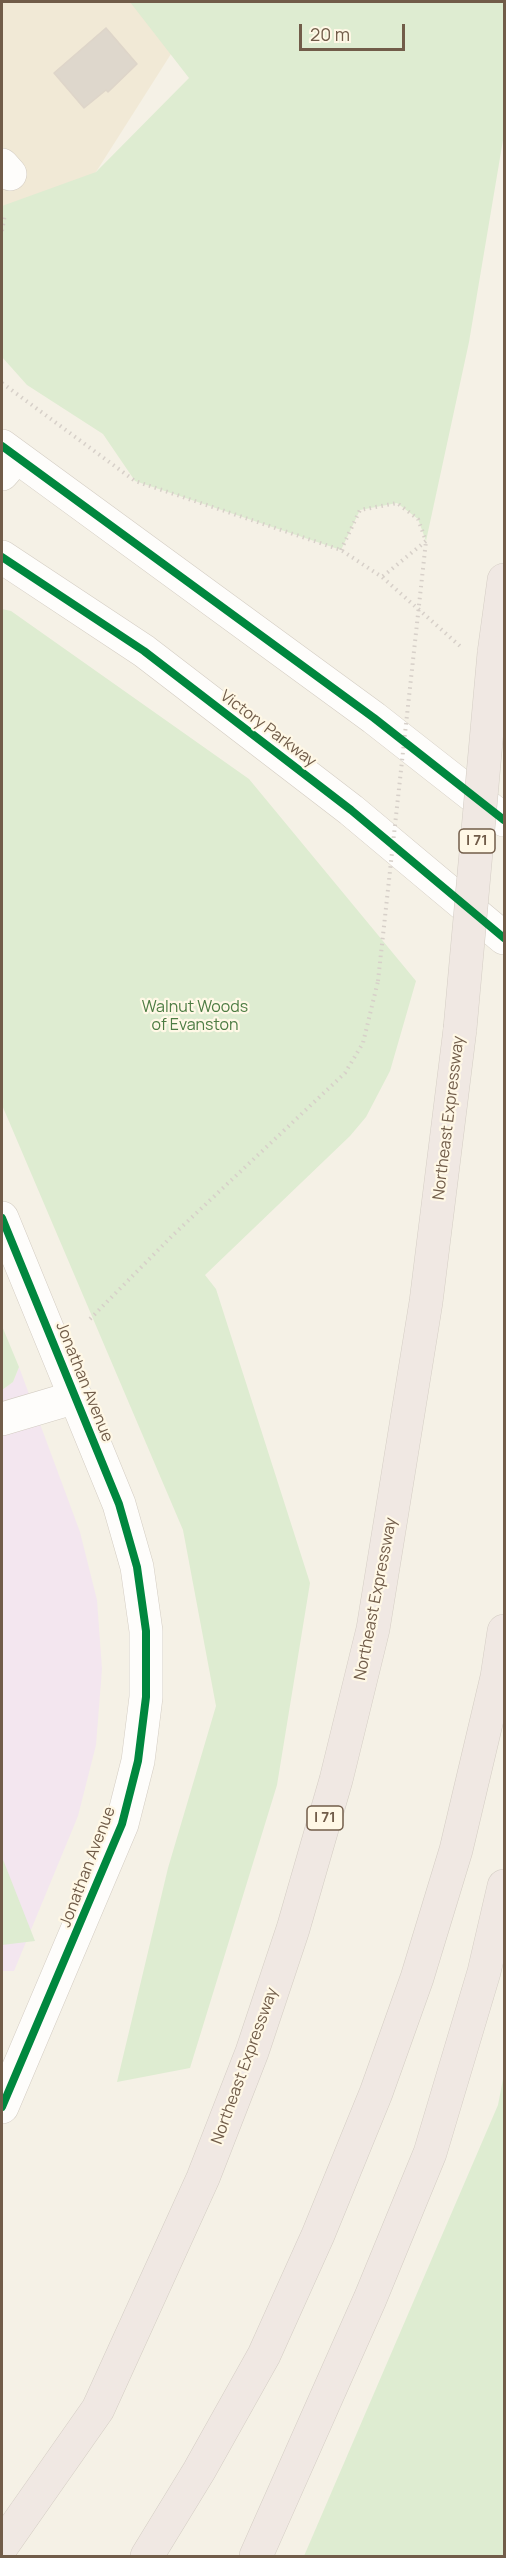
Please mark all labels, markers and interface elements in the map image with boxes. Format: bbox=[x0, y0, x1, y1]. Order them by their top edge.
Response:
scale bar bbox=[302, 12, 408, 50]
text: 20 m bbox=[310, 22, 350, 46]
street label: Victory Parkway bbox=[216, 687, 320, 771]
road number: I 71 bbox=[459, 829, 495, 853]
park label: Walnut Woods of Evanston bbox=[142, 998, 248, 1036]
street label: Northeast Expressway bbox=[429, 1035, 469, 1201]
street label: Jonathan Avenue bbox=[51, 1319, 117, 1445]
street label: Northeast Expressway bbox=[351, 1516, 401, 1682]
street label: Jonathan Avenue bbox=[56, 1804, 120, 1930]
road number: I 71 bbox=[307, 1806, 343, 1830]
street label: Northeast Expressway bbox=[208, 1985, 282, 2147]

